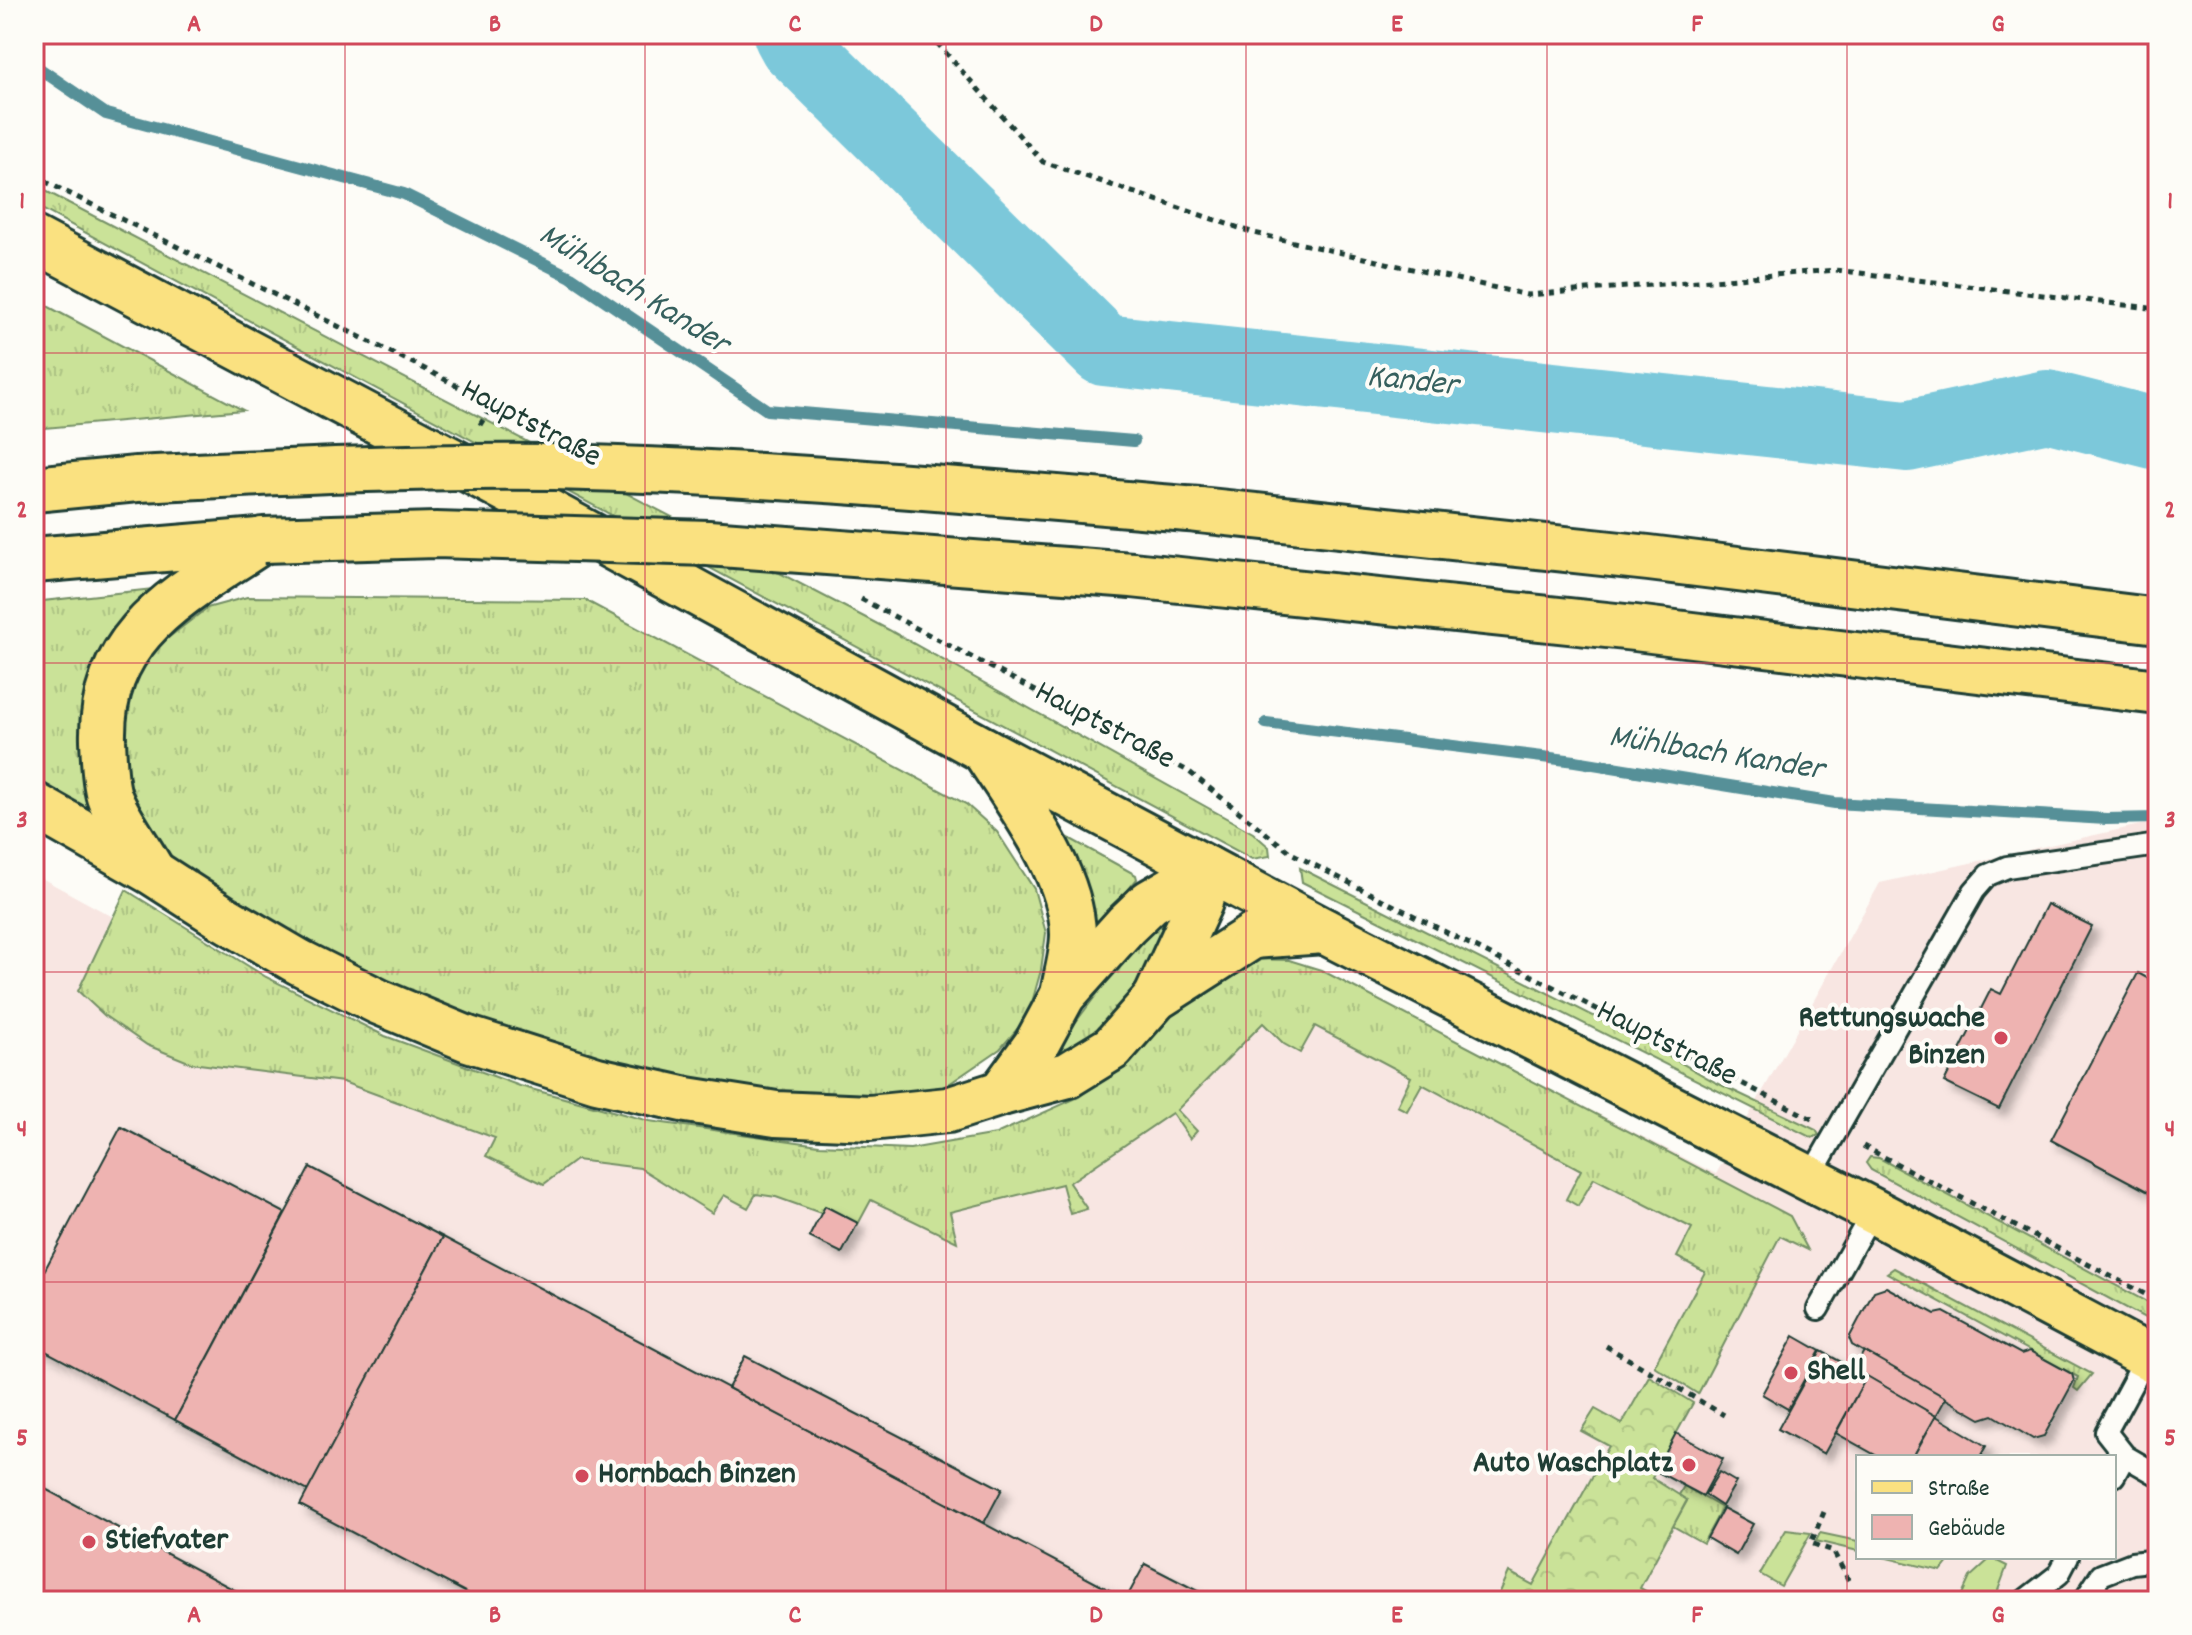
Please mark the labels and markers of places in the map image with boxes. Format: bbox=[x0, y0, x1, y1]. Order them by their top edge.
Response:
place label: Rettungswache Binzen bbox=[1798, 997, 1985, 1080]
marker: Rettungswache Binzen bbox=[1992, 1029, 2010, 1047]
place label: Shell bbox=[1807, 1350, 1865, 1396]
marker: Shell bbox=[1782, 1364, 1800, 1382]
place label: Auto Waschplatz bbox=[1473, 1442, 1674, 1488]
place label: Hornbach Binzen bbox=[598, 1453, 796, 1499]
marker: Auto Waschplatz bbox=[1680, 1456, 1698, 1474]
marker: Hornbach Binzen bbox=[573, 1467, 591, 1485]
place label: Stiefvater bbox=[105, 1519, 229, 1565]
marker: Stiefvater bbox=[80, 1533, 98, 1551]

